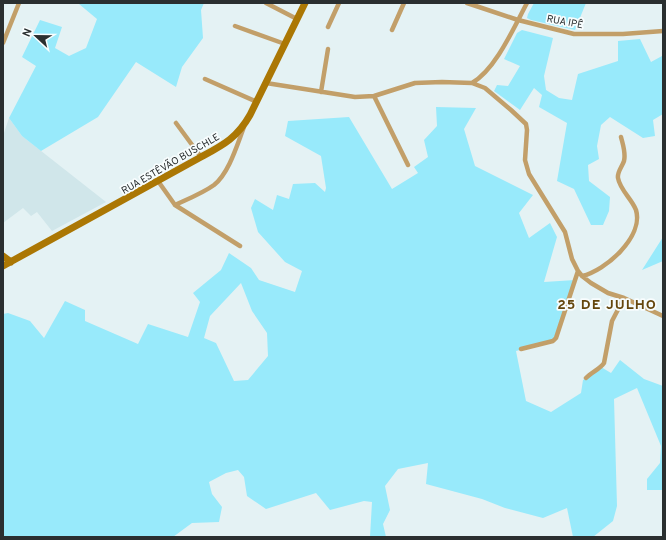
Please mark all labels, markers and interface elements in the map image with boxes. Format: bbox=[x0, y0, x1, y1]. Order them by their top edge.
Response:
street label: RUA IPÊ bbox=[545, 13, 584, 32]
north arrow bbox=[16, 16, 56, 56]
text: N bbox=[20, 26, 36, 39]
street label: RUA ESTÊVÃO BUSCHLE bbox=[119, 131, 222, 198]
district label: 25 DE JULHO bbox=[557, 297, 657, 314]

